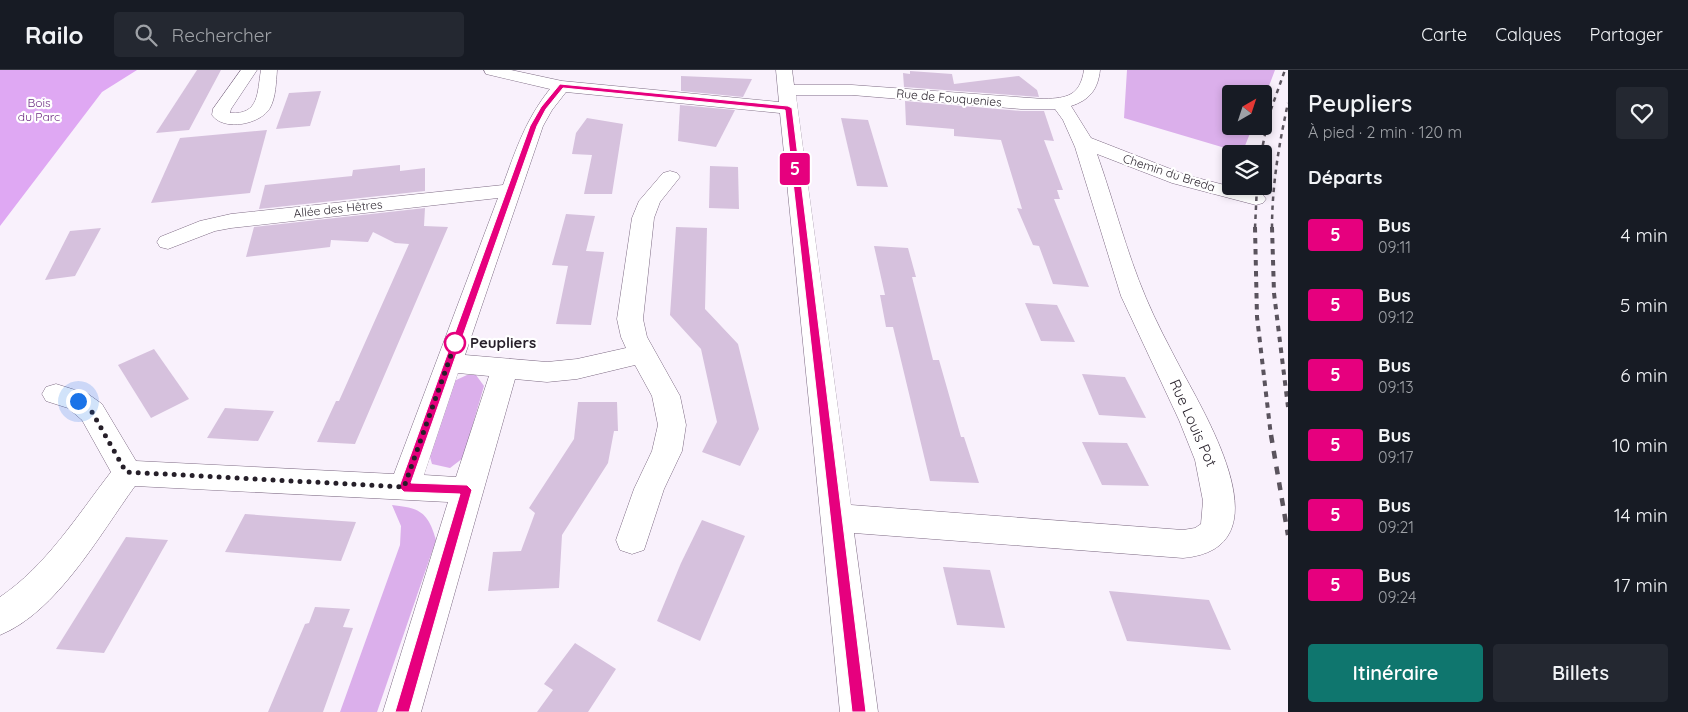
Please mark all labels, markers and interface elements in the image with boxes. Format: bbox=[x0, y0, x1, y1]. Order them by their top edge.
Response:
search box bbox=[114, 12, 464, 57]
text: Railo bbox=[25, 20, 84, 50]
icon: search bbox=[132, 21, 160, 49]
text: Rechercher bbox=[172, 23, 272, 47]
text: Carte bbox=[1421, 23, 1467, 46]
text: Calques bbox=[1495, 23, 1562, 46]
text: Partager bbox=[1590, 23, 1663, 46]
street label: Rue de Fouquenies bbox=[896, 85, 1003, 110]
north arrow bbox=[1222, 85, 1272, 135]
map controls bbox=[1222, 85, 1272, 195]
button: heart bbox=[1616, 87, 1668, 139]
text: Peupliers bbox=[1308, 88, 1412, 118]
park label: Bois du Parc bbox=[18, 95, 60, 124]
text: À pied · 2 min · 120 m bbox=[1308, 122, 1462, 142]
button: layers bbox=[1222, 145, 1272, 195]
street label: Chemin du Breda bbox=[1121, 151, 1217, 195]
line badge: 5 bbox=[779, 153, 811, 185]
text: 5 bbox=[790, 157, 800, 180]
text: Départs bbox=[1308, 165, 1382, 189]
street label: Allée des Hêtres bbox=[293, 196, 383, 221]
text: Bus bbox=[1378, 213, 1411, 237]
text: 5 bbox=[1330, 223, 1341, 246]
text: 4 min bbox=[1620, 223, 1668, 247]
text: 09:11 bbox=[1378, 237, 1411, 257]
text: Bus bbox=[1378, 283, 1411, 307]
text: 5 bbox=[1330, 293, 1341, 316]
text: 5 min bbox=[1620, 293, 1668, 317]
text: 09:12 bbox=[1378, 307, 1414, 327]
marker: Peupliers bbox=[444, 332, 466, 354]
place label: Peupliers bbox=[470, 333, 536, 352]
text: Bus bbox=[1378, 353, 1411, 377]
text: 5 bbox=[1330, 363, 1341, 386]
text: 6 min bbox=[1620, 363, 1668, 387]
street label: Rue Louis Pot bbox=[1166, 376, 1221, 470]
text: 09:13 bbox=[1378, 377, 1414, 397]
your location bbox=[66, 389, 91, 414]
text: Bus bbox=[1378, 423, 1411, 447]
text: 5 bbox=[1330, 433, 1341, 456]
text: 10 min bbox=[1612, 433, 1668, 457]
text: 09:17 bbox=[1378, 447, 1414, 467]
text: Bus bbox=[1378, 493, 1411, 517]
text: 5 bbox=[1330, 503, 1341, 526]
text: 14 min bbox=[1614, 503, 1668, 527]
text: 09:21 bbox=[1378, 517, 1414, 537]
text: Bus bbox=[1378, 563, 1411, 587]
text: 5 bbox=[1330, 573, 1341, 596]
text: 17 min bbox=[1614, 573, 1668, 597]
text: 09:24 bbox=[1378, 587, 1417, 607]
button: Itinéraire bbox=[1308, 644, 1483, 702]
button: Billets bbox=[1493, 644, 1668, 702]

